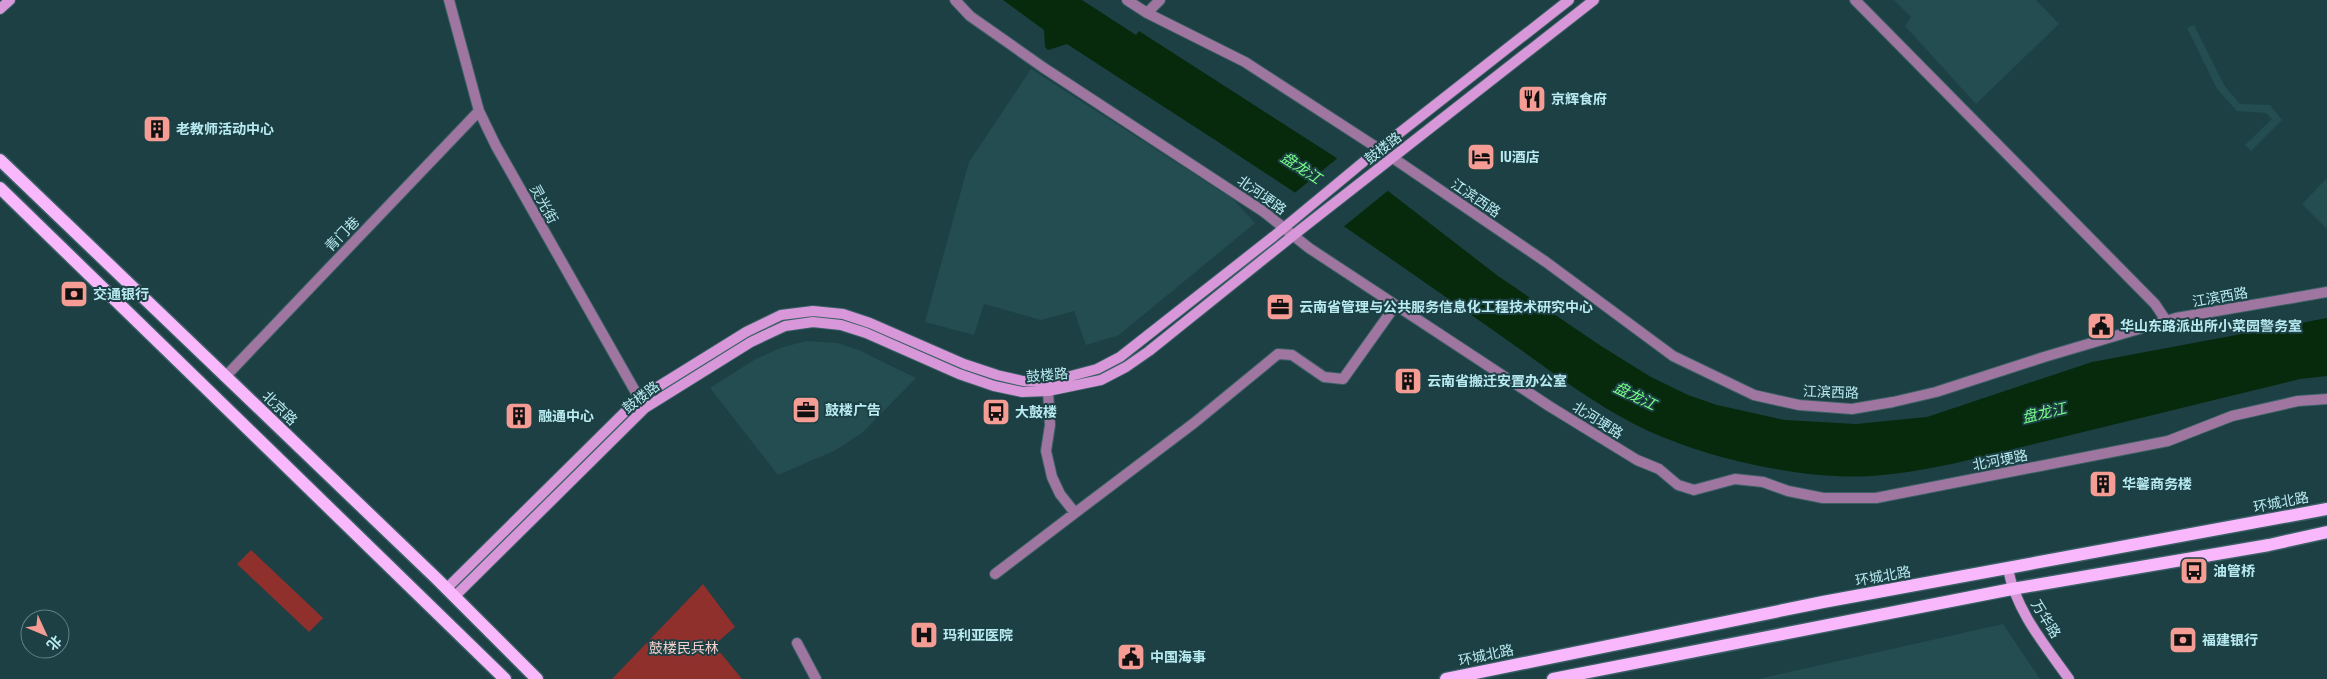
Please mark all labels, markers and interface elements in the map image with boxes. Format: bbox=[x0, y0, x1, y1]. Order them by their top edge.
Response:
restaurant icon: 京辉食府 bbox=[1517, 84, 1547, 114]
place label: 京辉食府 bbox=[1551, 91, 1607, 107]
building icon: 老教师活动中心 bbox=[142, 114, 172, 144]
place label: 老教师活动中心 bbox=[176, 121, 274, 137]
street label: 鼓楼路 bbox=[1362, 129, 1404, 167]
hotel icon: IU酒店 bbox=[1466, 142, 1496, 172]
water label: 盘龙江 bbox=[1277, 148, 1326, 189]
place label: IU酒店 bbox=[1500, 149, 1540, 165]
street label: 北河埂路 bbox=[1234, 172, 1290, 218]
street label: 江滨西路 bbox=[1448, 176, 1504, 220]
street label: 灵光街 bbox=[527, 182, 561, 226]
street label: 青门巷 bbox=[322, 213, 362, 255]
bank icon: 交通银行 bbox=[59, 279, 89, 309]
street label: 江滨西路 bbox=[2191, 284, 2249, 310]
place label: 交通银行 bbox=[93, 286, 149, 302]
office icon: 云南省管理与公共服务信息化工程技术研究中心 bbox=[1265, 292, 1295, 322]
place label: 云南省管理与公共服务信息化工程技术研究中心 bbox=[1299, 299, 1593, 315]
public building icon: 华山东路派出所小菜园警务室 bbox=[2086, 311, 2116, 341]
place label: 华山东路派出所小菜园警务室 bbox=[2120, 318, 2302, 334]
street label: 鼓楼路 bbox=[1025, 365, 1069, 385]
building icon: 云南省搬迁安置办公室 bbox=[1393, 366, 1423, 396]
place label: 云南省搬迁安置办公室 bbox=[1427, 373, 1567, 389]
street label: 鼓楼路 bbox=[620, 378, 662, 416]
water label: 盘龙江 bbox=[1611, 378, 1661, 415]
street label: 江滨西路 bbox=[1803, 383, 1859, 401]
street label: 北京路 bbox=[259, 388, 301, 428]
office icon: 鼓楼广告 bbox=[791, 395, 821, 425]
bus stop icon: 大鼓楼 bbox=[981, 397, 1011, 427]
street label: 北河埂路 bbox=[1570, 398, 1626, 442]
water label: 盘龙江 bbox=[2020, 399, 2070, 427]
building icon: 融通中心 bbox=[504, 401, 534, 431]
place label: 鼓楼广告 bbox=[825, 402, 881, 418]
place label: 大鼓楼 bbox=[1015, 404, 1057, 420]
place label: 融通中心 bbox=[538, 408, 594, 424]
street label: 北河埂路 bbox=[1971, 447, 2029, 473]
building icon: 华馨商务楼 bbox=[2088, 469, 2118, 499]
place label: 华馨商务楼 bbox=[2122, 476, 2192, 492]
street label: 环城北路 bbox=[2252, 489, 2310, 515]
bus stop icon: 油管桥 bbox=[2179, 556, 2209, 586]
street label: 环城北路 bbox=[1854, 563, 1912, 589]
place label: 油管桥 bbox=[2213, 563, 2255, 579]
street label: 万华路 bbox=[2028, 597, 2064, 641]
north arrow bbox=[20, 609, 70, 659]
hospital icon: 玛利亚医院 bbox=[909, 620, 939, 650]
bank icon: 福建银行 bbox=[2168, 625, 2198, 655]
place label: 玛利亚医院 bbox=[943, 627, 1013, 643]
text: 北 bbox=[44, 632, 65, 654]
place label: 福建银行 bbox=[2202, 632, 2258, 648]
park label: 鼓楼民兵林 bbox=[649, 640, 719, 656]
street label: 环城北路 bbox=[1457, 641, 1515, 669]
public building icon: 中国海事 bbox=[1116, 642, 1146, 672]
place label: 中国海事 bbox=[1150, 649, 1206, 665]

